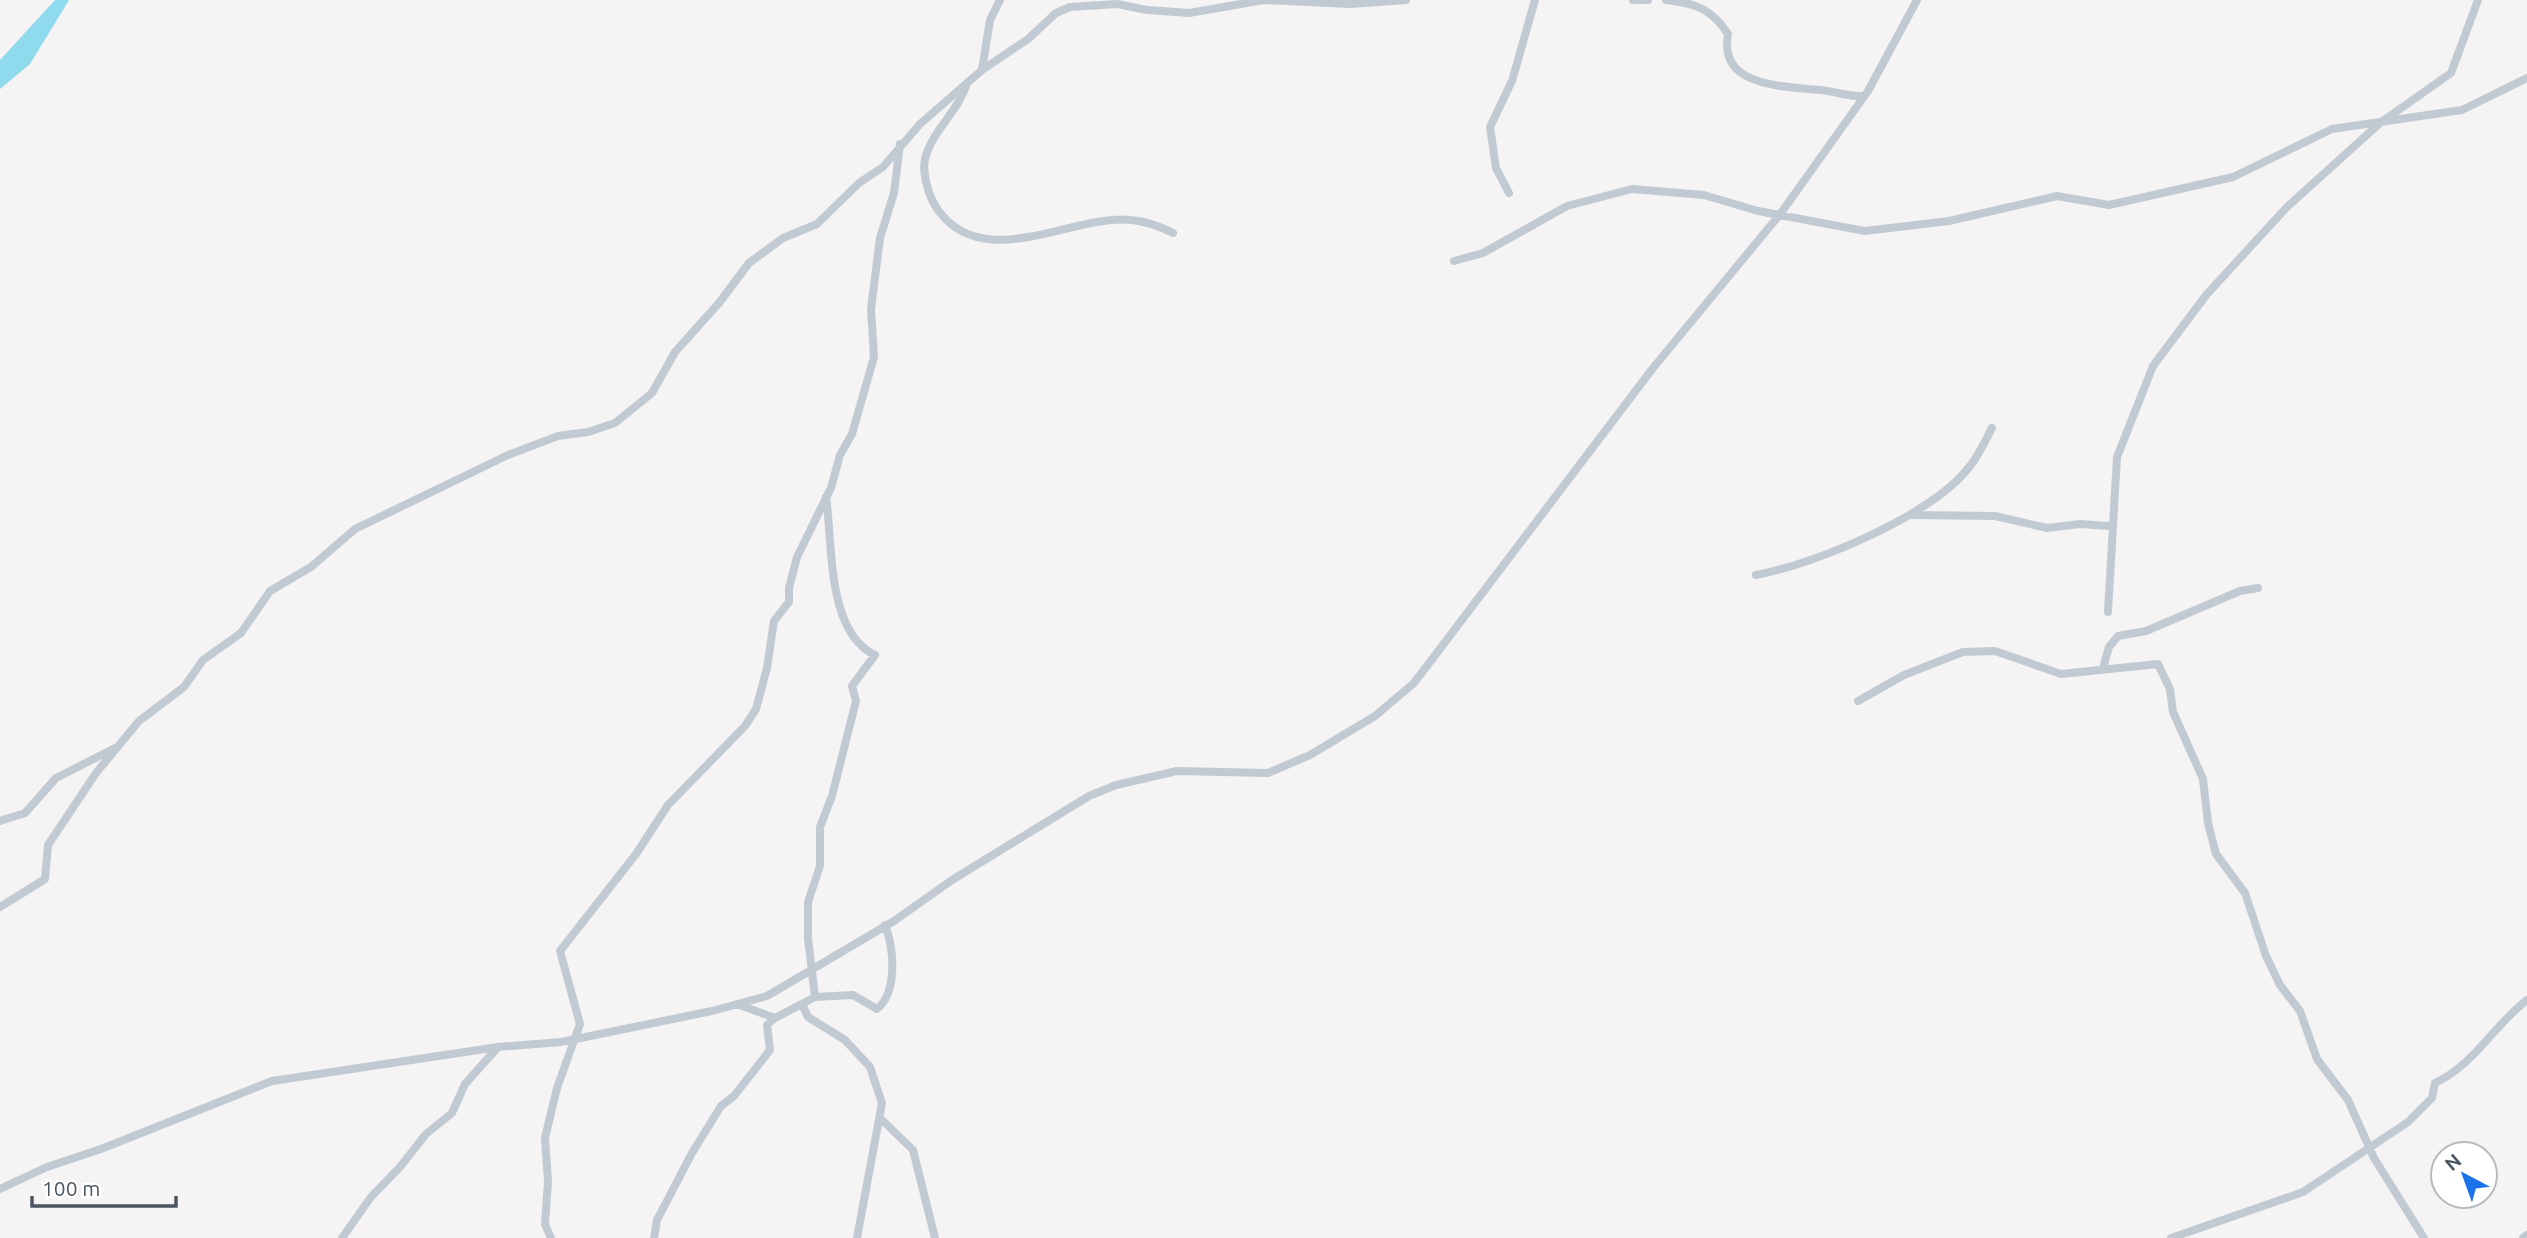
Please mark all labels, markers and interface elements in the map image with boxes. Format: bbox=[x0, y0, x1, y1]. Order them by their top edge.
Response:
north arrow bbox=[2429, 1140, 2499, 1210]
text: N bbox=[2440, 1149, 2465, 1175]
scale bar bbox=[32, 1164, 175, 1208]
text: 100 m bbox=[42, 1176, 100, 1200]

